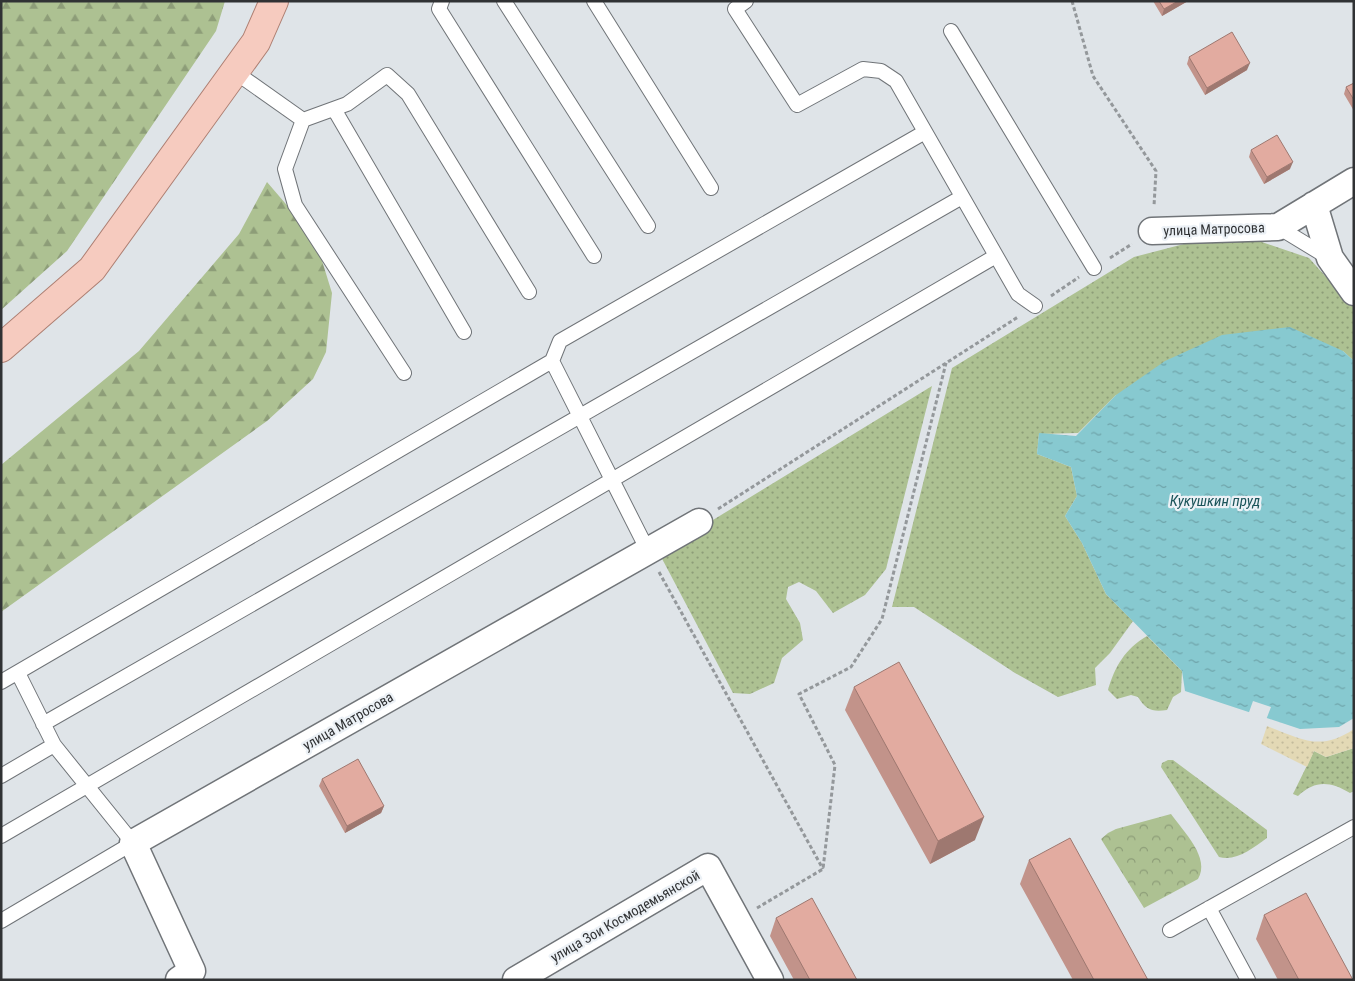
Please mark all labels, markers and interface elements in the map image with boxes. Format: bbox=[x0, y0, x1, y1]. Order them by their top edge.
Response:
street label: улица Матросова bbox=[1163, 219, 1265, 239]
water label: Кукушкин пруд bbox=[1170, 492, 1260, 510]
street label: улица Матросова bbox=[300, 689, 396, 753]
street label: улица Зои Космодемьянской bbox=[548, 867, 702, 965]

